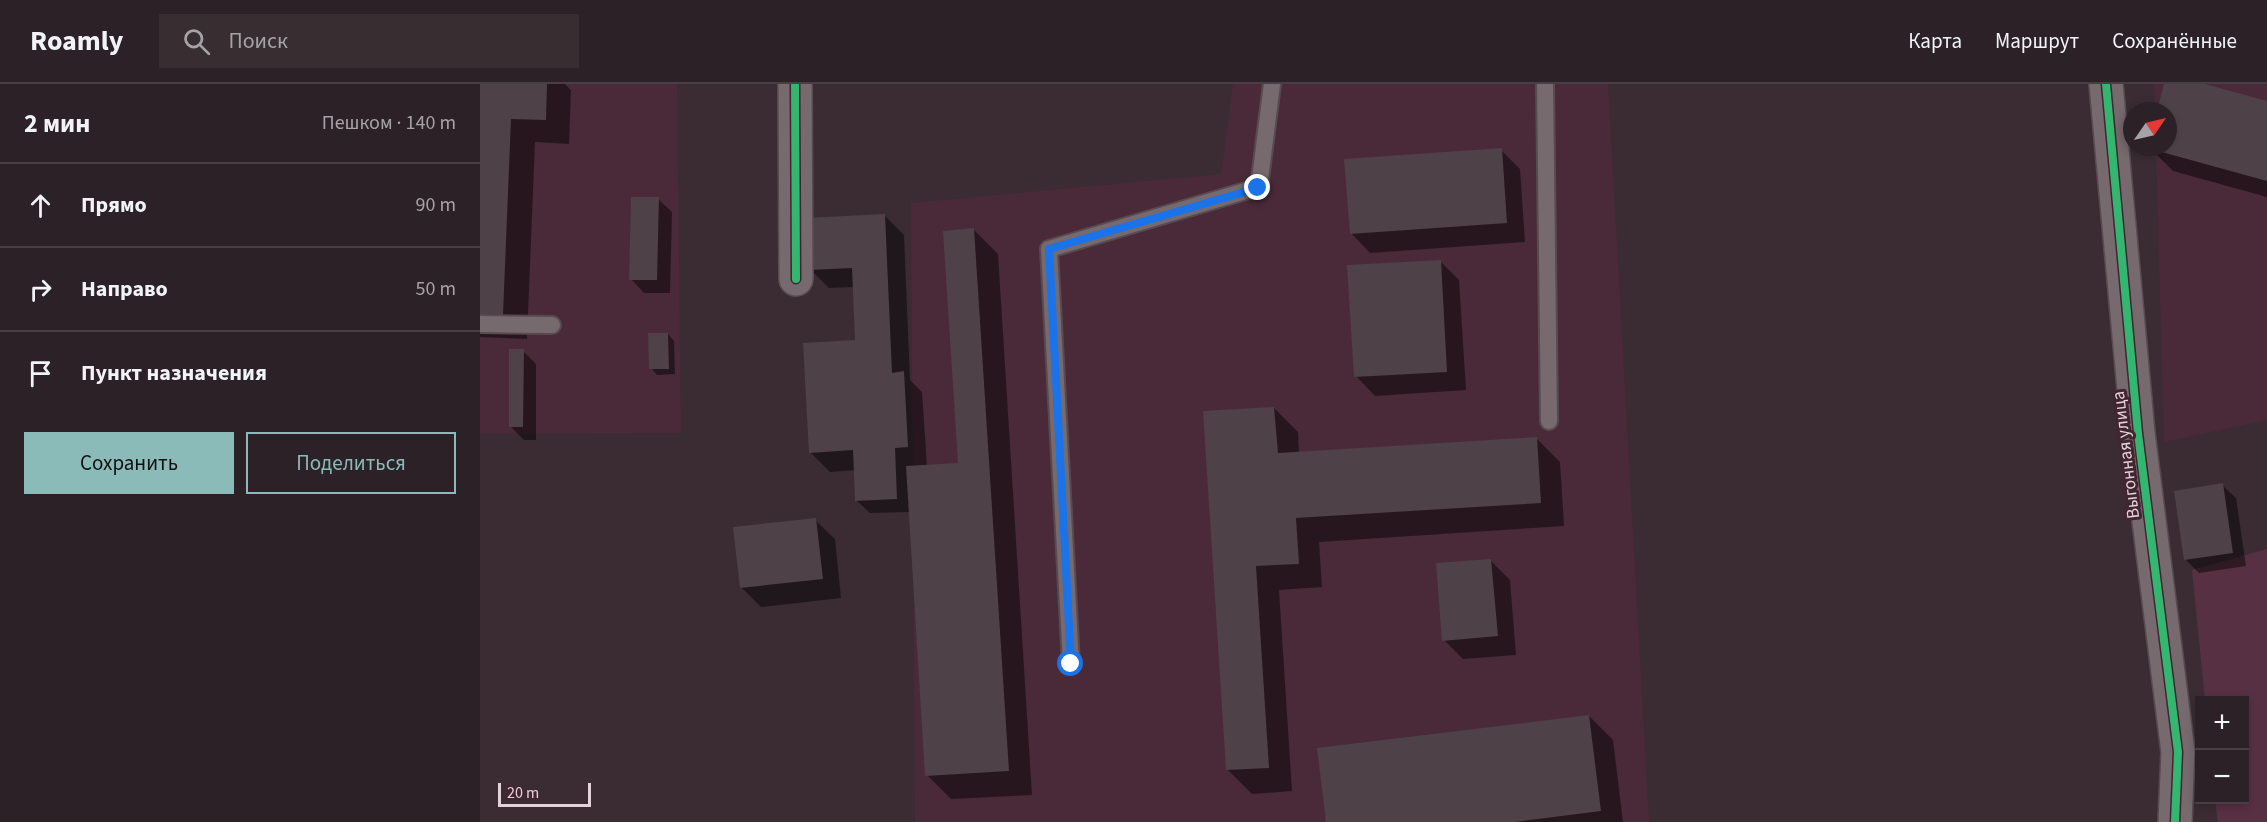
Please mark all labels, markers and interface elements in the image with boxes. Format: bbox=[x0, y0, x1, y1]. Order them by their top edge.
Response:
search box bbox=[159, 14, 579, 68]
text: Roamly bbox=[30, 21, 123, 61]
icon: search bbox=[180, 25, 213, 58]
text: Поиск bbox=[228, 25, 288, 57]
text: Карта bbox=[1908, 26, 1962, 56]
text: Маршрут bbox=[1995, 26, 2079, 56]
text: Сохранённые bbox=[2112, 26, 2237, 56]
north arrow bbox=[2123, 102, 2177, 156]
text: 2 мин bbox=[24, 105, 90, 142]
text: Пешком · 140 m bbox=[322, 109, 456, 137]
route end bbox=[1244, 174, 1270, 200]
icon: ahead bbox=[24, 189, 57, 222]
text: Прямо bbox=[81, 189, 147, 221]
text: 90 m bbox=[416, 191, 456, 219]
icon: right bbox=[24, 273, 57, 306]
text: Направо bbox=[81, 273, 168, 305]
text: 50 m bbox=[416, 275, 456, 303]
icon: arrive bbox=[24, 357, 57, 390]
text: Пункт назначения bbox=[81, 357, 267, 389]
street label: Выгонная улица bbox=[2106, 390, 2146, 520]
button: Сохранить bbox=[24, 432, 234, 494]
button: Поделиться bbox=[246, 432, 456, 494]
route start bbox=[1057, 650, 1083, 676]
map controls bbox=[2195, 696, 2249, 804]
button: + bbox=[2195, 696, 2249, 750]
button: − bbox=[2195, 750, 2249, 804]
scale bar bbox=[498, 780, 591, 808]
text: 20 m bbox=[507, 782, 539, 804]

